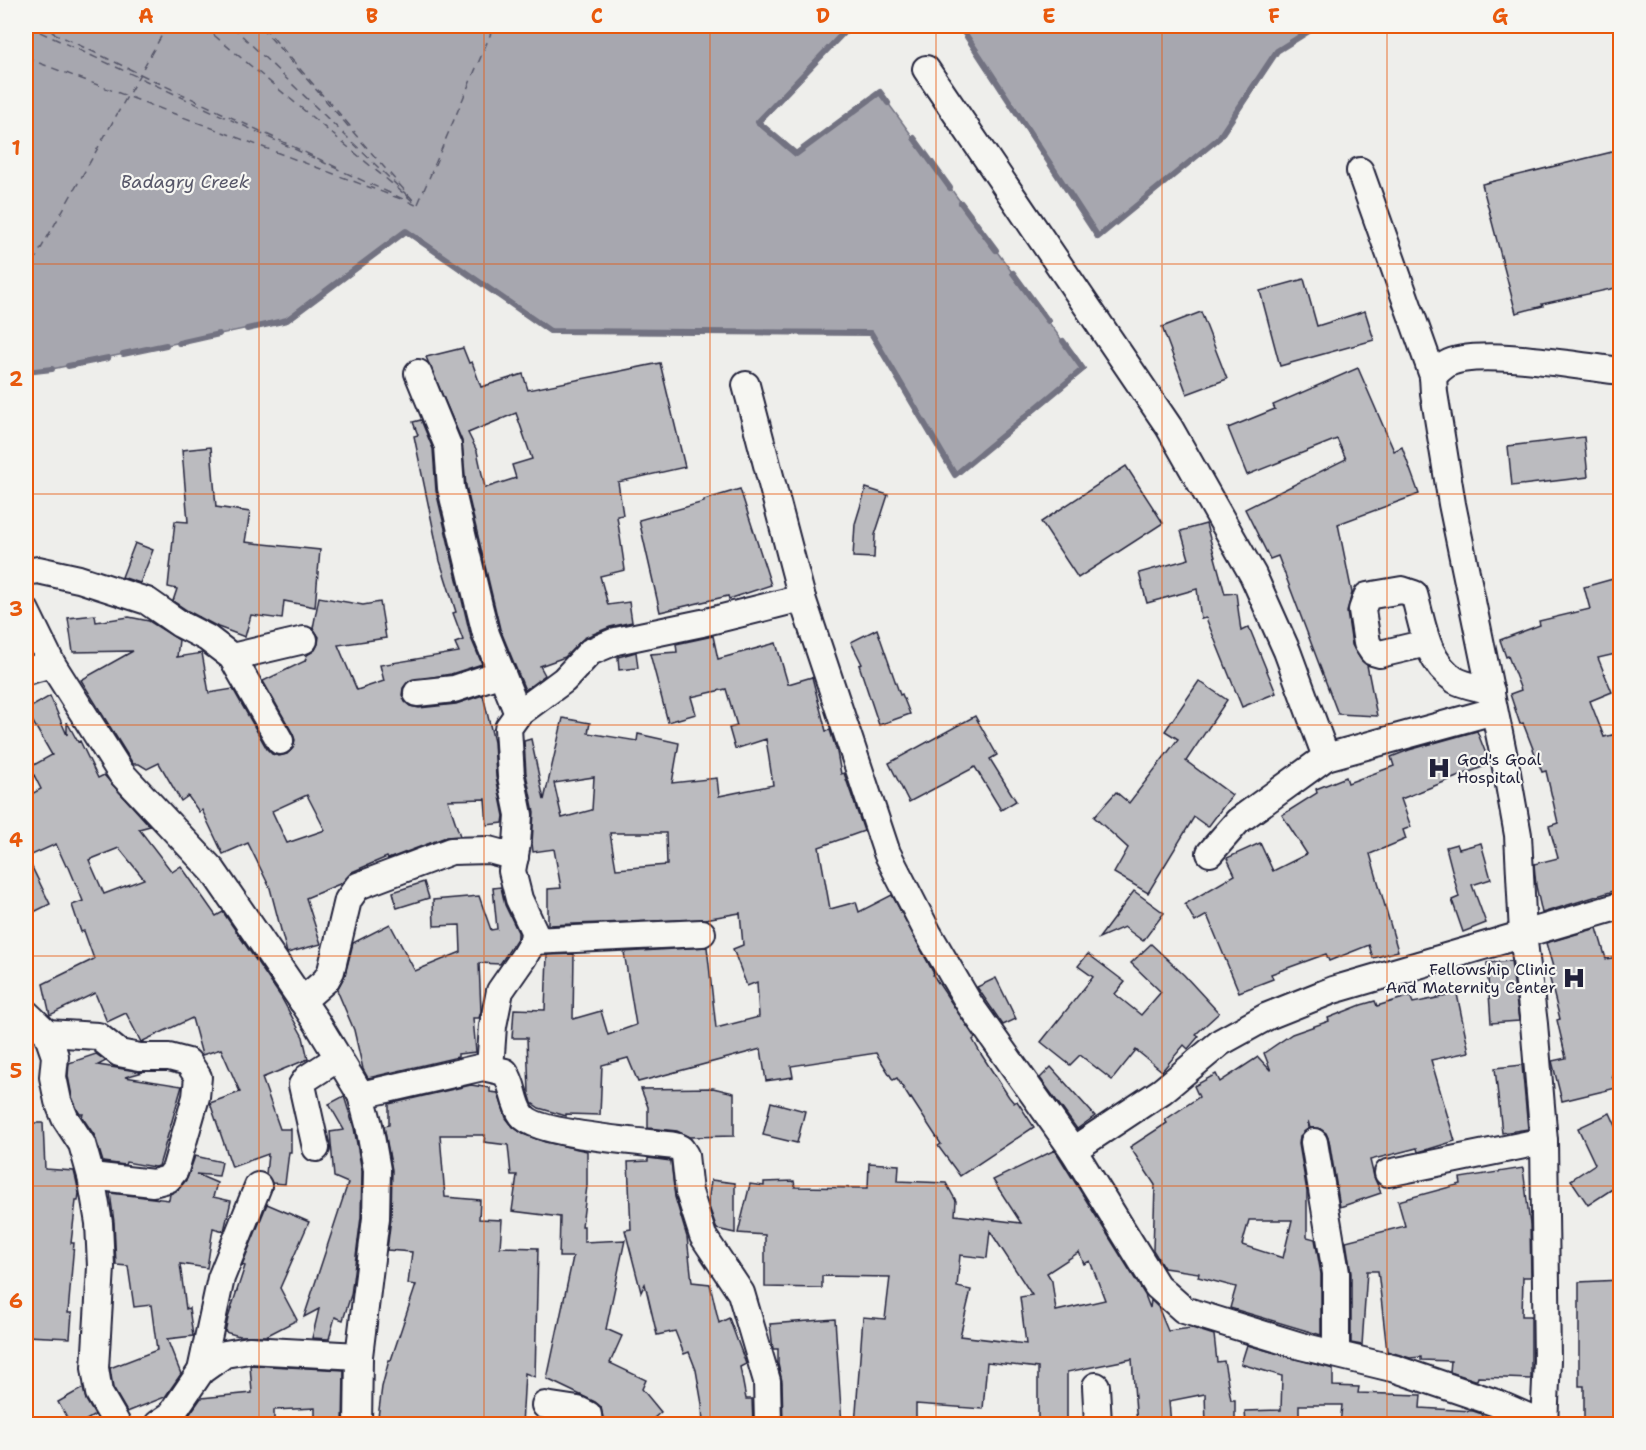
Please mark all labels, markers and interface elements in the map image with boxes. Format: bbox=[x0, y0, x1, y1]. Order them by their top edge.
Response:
text: A bbox=[138, 3, 154, 29]
text: B bbox=[366, 3, 378, 29]
text: C bbox=[591, 3, 603, 29]
text: D bbox=[816, 3, 830, 29]
text: E bbox=[1042, 3, 1056, 29]
text: F bbox=[1268, 3, 1280, 29]
text: G bbox=[1492, 3, 1508, 29]
text: 1 bbox=[11, 135, 21, 161]
water label: Badagry Creek bbox=[121, 170, 250, 194]
text: 2 bbox=[9, 366, 23, 392]
text: 3 bbox=[9, 596, 23, 622]
place label: God's Goal Hospital bbox=[1457, 749, 1542, 788]
hospital icon: God's Goal Hospital bbox=[1426, 755, 1452, 781]
text: 4 bbox=[9, 827, 23, 853]
place label: Fellowship Clinic And Maternity Center bbox=[1386, 959, 1556, 998]
hospital icon: Fellowship Clinic And Maternity Center bbox=[1561, 965, 1587, 991]
text: 5 bbox=[10, 1058, 22, 1084]
text: 6 bbox=[9, 1288, 23, 1314]

